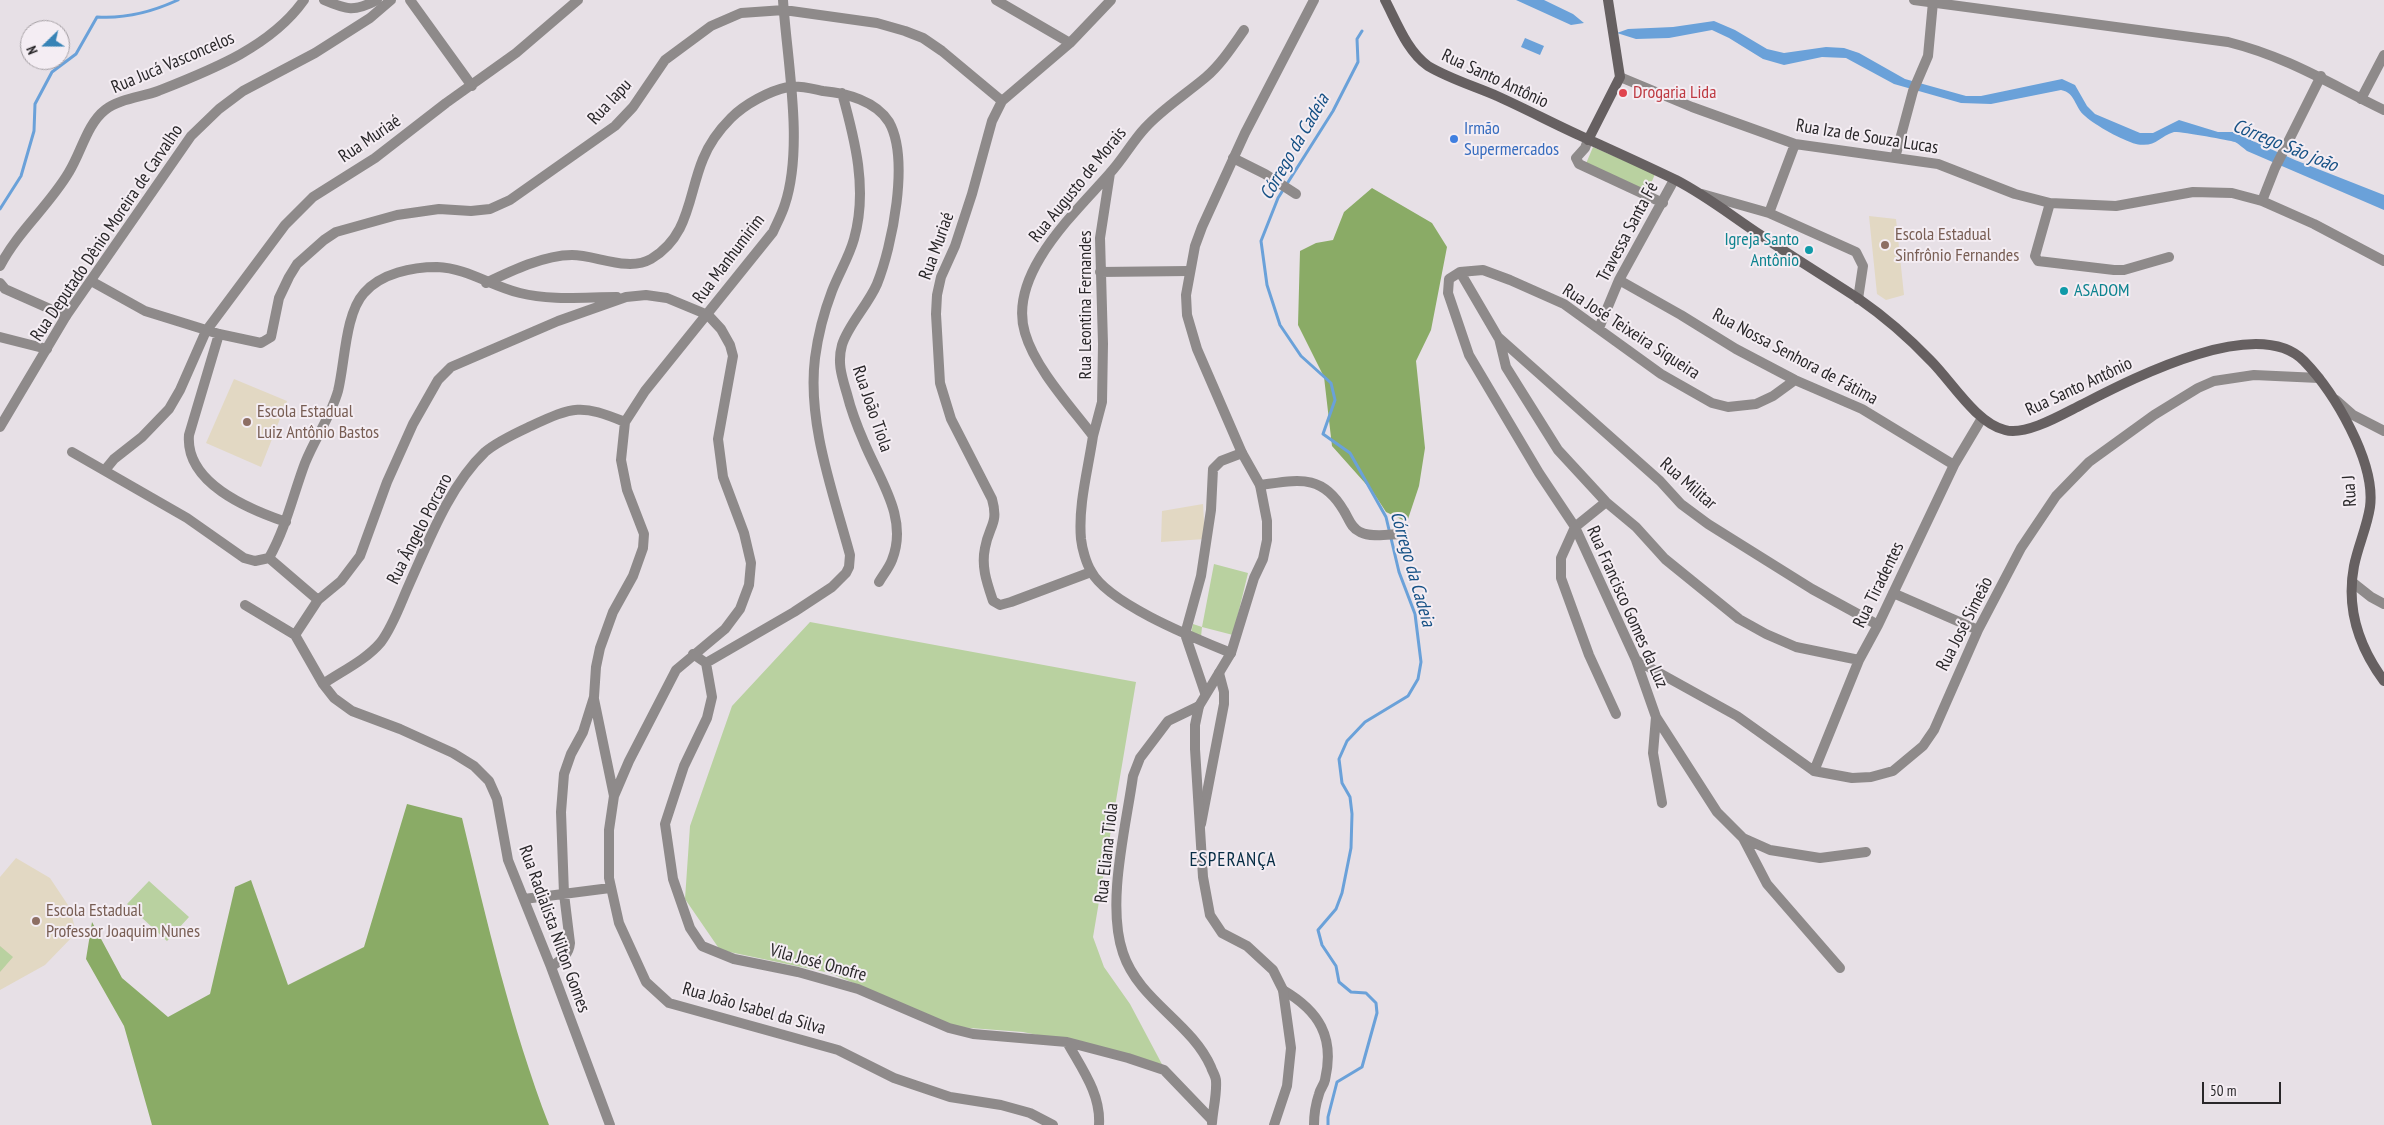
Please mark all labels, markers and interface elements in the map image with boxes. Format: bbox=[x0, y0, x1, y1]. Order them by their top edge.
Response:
north arrow bbox=[20, 20, 70, 70]
street label: Rua Jucá Vasconcelos bbox=[108, 27, 238, 99]
text: N bbox=[22, 43, 42, 57]
street label: Rua Santo Antônio bbox=[1438, 45, 1552, 113]
street label: Rua Iapu bbox=[584, 75, 636, 129]
place label: Drogaria Lida bbox=[1633, 82, 1716, 104]
marker: Drogaria Lida bbox=[1617, 87, 1629, 99]
water label: Córrego da Cadeia bbox=[1255, 90, 1335, 204]
street label: Rua Muriaé bbox=[335, 110, 405, 168]
street label: Rua Iza de Souza Lucas bbox=[1794, 115, 1940, 159]
water label: Córrego São joão bbox=[2229, 115, 2341, 177]
place label: Irmão Supermercados bbox=[1464, 118, 1559, 160]
street label: Rua Deputado Dênio Moreira de Carvalho bbox=[26, 121, 188, 345]
street label: Rua Augusto de Morais bbox=[1025, 123, 1131, 247]
marker: Irmão Supermercados bbox=[1448, 133, 1460, 145]
street label: Travessa Santa Fé bbox=[1593, 178, 1663, 286]
street label: Rua Muriaé bbox=[915, 209, 959, 283]
street label: Rua Manhumirim bbox=[688, 210, 770, 308]
place label: Escola Estadual Sinfrônio Fernandes bbox=[1895, 224, 2019, 266]
place label: Igreja Santo Antônio bbox=[1724, 229, 1799, 272]
street label: Rua Leontina Fernandes bbox=[1075, 230, 1097, 380]
marker: Escola Estadual Sinfrônio Fernandes bbox=[1879, 239, 1891, 251]
marker: Igreja Santo Antônio bbox=[1803, 244, 1815, 256]
street label: Rua José Teixeira Siqueira bbox=[1558, 280, 1704, 384]
place label: ASADOM bbox=[2074, 280, 2130, 302]
marker: ASADOM bbox=[2058, 285, 2070, 297]
street label: Rua Nossa Senhora de Fátima bbox=[1709, 304, 1881, 410]
street label: Rua Santo Antônio bbox=[2022, 353, 2136, 421]
street label: Rua João Tiola bbox=[847, 363, 897, 455]
place label: Escola Estadual Luiz Antônio Bastos bbox=[257, 401, 379, 444]
marker: Escola Estadual Luiz Antônio Bastos bbox=[241, 416, 253, 428]
street label: Rua Militar bbox=[1655, 454, 1721, 514]
street label: Rua Ângelo Porcaro bbox=[383, 470, 457, 588]
street label: Rua J bbox=[2338, 475, 2362, 507]
water label: Córrego da Cadeia bbox=[1385, 509, 1439, 629]
street label: Rua Francisco Gomes da Luz bbox=[1582, 523, 1672, 691]
street label: Rua Tiradentes bbox=[1849, 538, 1909, 632]
street label: Rua José Simeão bbox=[1932, 573, 1998, 675]
street label: Rua Eliana Tiola bbox=[1091, 802, 1123, 904]
street label: Rua Radialista Nilton Gomes bbox=[514, 842, 594, 1016]
district label: ESPERANÇA bbox=[1188, 850, 1278, 872]
place label: Escola Estadual Professor Joaquim Nunes bbox=[46, 900, 200, 942]
marker: Escola Estadual Professor Joaquim Nunes bbox=[30, 915, 42, 927]
street label: Vila José Onofre bbox=[767, 940, 869, 986]
street label: Rua João Isabel da Silva bbox=[680, 978, 828, 1040]
scale bar bbox=[2204, 1072, 2283, 1104]
text: 50 m bbox=[2210, 1081, 2236, 1100]

